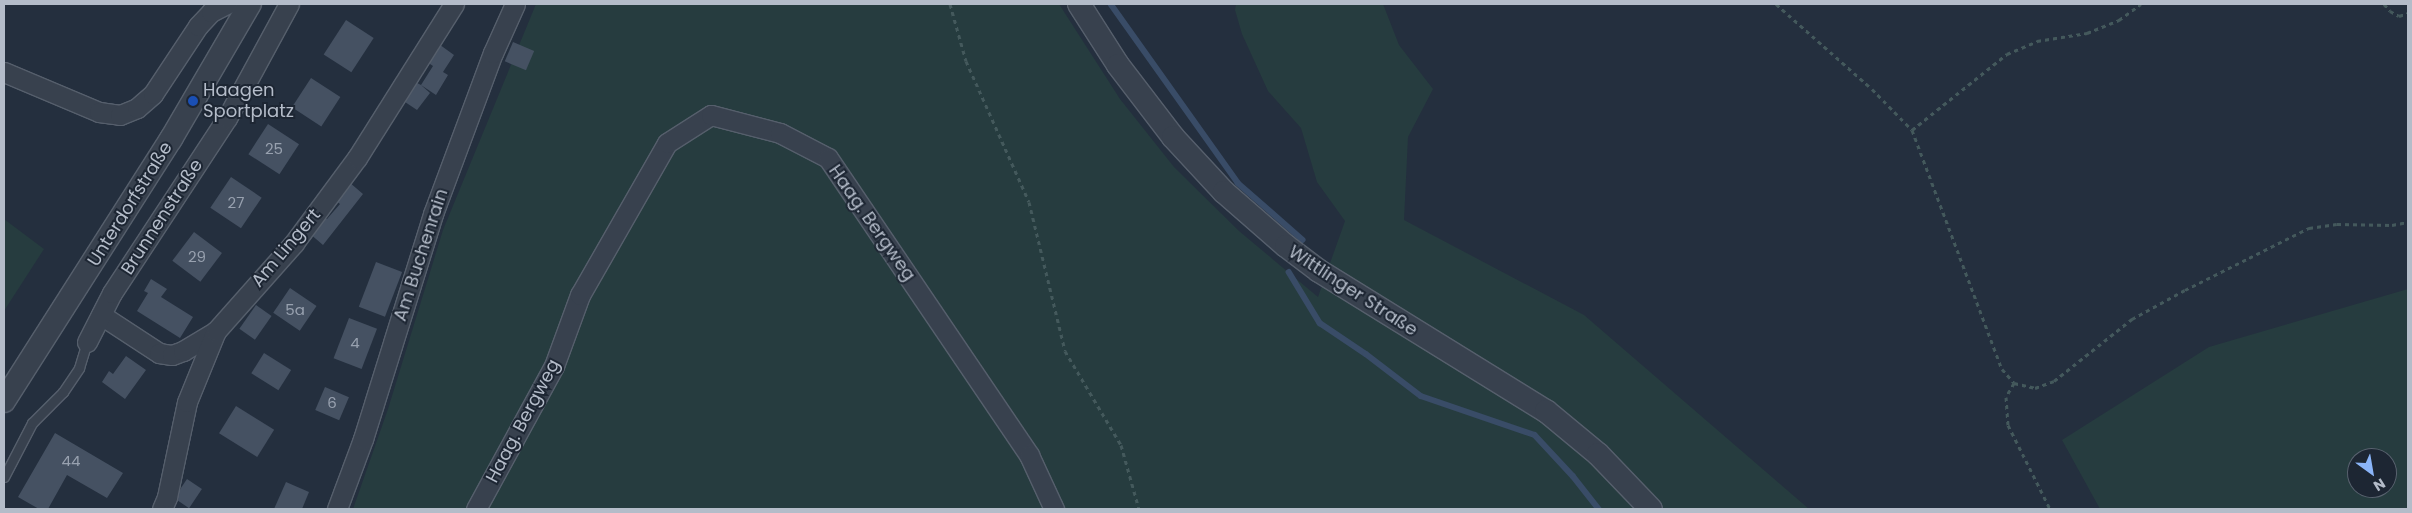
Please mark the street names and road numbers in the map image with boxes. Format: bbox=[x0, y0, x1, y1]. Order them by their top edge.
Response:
street label: Unterdorfstraße bbox=[83, 138, 177, 270]
street label: Brunnenstraße bbox=[117, 155, 207, 279]
street label: Haag. Bergweg bbox=[824, 161, 920, 285]
street label: Am Buchenrain bbox=[389, 186, 453, 324]
street label: Am Lingert bbox=[247, 204, 325, 292]
street label: Wittlinger Straße bbox=[1284, 241, 1422, 341]
street label: Haag. Bergweg bbox=[481, 356, 565, 486]

